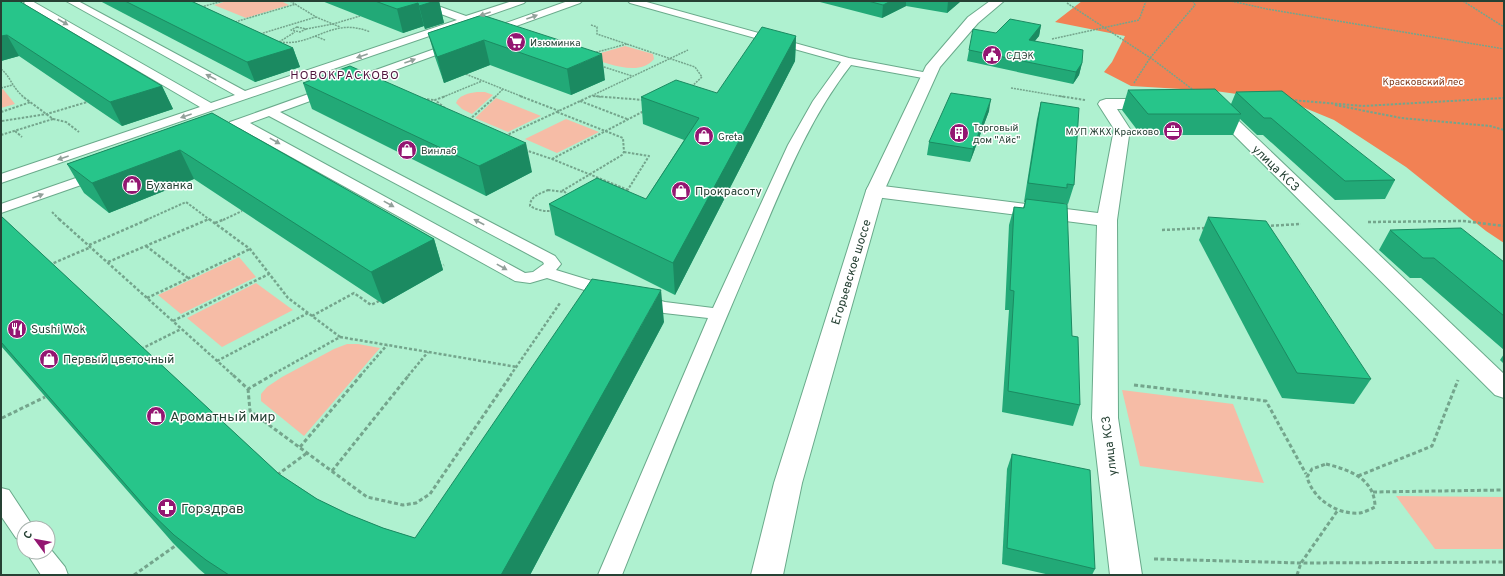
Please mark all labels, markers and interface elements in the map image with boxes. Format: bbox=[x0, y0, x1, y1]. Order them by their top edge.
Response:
one-way arrow bbox=[478, 11, 490, 17]
one-way arrow bbox=[527, 14, 539, 20]
one-way arrow bbox=[57, 19, 68, 26]
supermarket icon: Изюминка bbox=[505, 31, 527, 53]
place label: Изюминка bbox=[530, 37, 580, 50]
public building icon: СДЭК bbox=[981, 44, 1003, 66]
place label: СДЭК bbox=[1006, 50, 1034, 63]
one-way arrow bbox=[355, 53, 367, 59]
one-way arrow bbox=[404, 58, 416, 64]
district label: НОВОКРАСКОВО bbox=[290, 68, 400, 84]
one-way arrow bbox=[205, 74, 217, 80]
park label: Красковский лес bbox=[1382, 76, 1464, 89]
one-way arrow bbox=[179, 113, 191, 119]
office icon: МУП ЖКХ Красково bbox=[1162, 120, 1184, 142]
building icon: Торговый дом "Айс" bbox=[948, 122, 970, 144]
place label: Торговый дом "Айс" bbox=[973, 122, 1020, 147]
shop icon: Greta bbox=[693, 125, 715, 147]
place label: МУП ЖКХ Красково bbox=[1066, 126, 1159, 139]
place label: Greta bbox=[718, 131, 743, 144]
one-way arrow bbox=[269, 138, 281, 145]
shop icon: Винлаб bbox=[396, 139, 418, 161]
street label: улица КСЗ bbox=[1248, 142, 1303, 195]
place label: Винлаб bbox=[421, 145, 457, 158]
one-way arrow bbox=[56, 155, 68, 161]
shop icon: Буханка bbox=[121, 174, 143, 196]
place label: Буханка bbox=[146, 178, 193, 194]
shop icon: Прокрасоту bbox=[670, 180, 692, 202]
place label: Прокрасоту bbox=[695, 184, 762, 200]
one-way arrow bbox=[32, 193, 44, 199]
one-way arrow bbox=[383, 201, 394, 207]
street label: Егорьевское шоссе bbox=[828, 218, 876, 327]
one-way arrow bbox=[473, 219, 484, 225]
one-way arrow bbox=[497, 263, 508, 270]
restaurant icon: Sushi Wok bbox=[6, 318, 28, 340]
place label: Sushi Wok bbox=[31, 322, 86, 338]
shop icon: Первый цветочный bbox=[38, 348, 60, 370]
place label: Первый цветочный bbox=[63, 352, 174, 368]
shop icon: Ароматный мир bbox=[145, 405, 167, 427]
place label: Ароматный мир bbox=[170, 409, 276, 426]
street label: улица КСЗ bbox=[1098, 415, 1122, 477]
pharmacy icon: Горздрав bbox=[156, 497, 178, 519]
place label: Горздрав bbox=[181, 501, 244, 518]
north arrow bbox=[16, 520, 56, 560]
text: С bbox=[21, 529, 36, 542]

